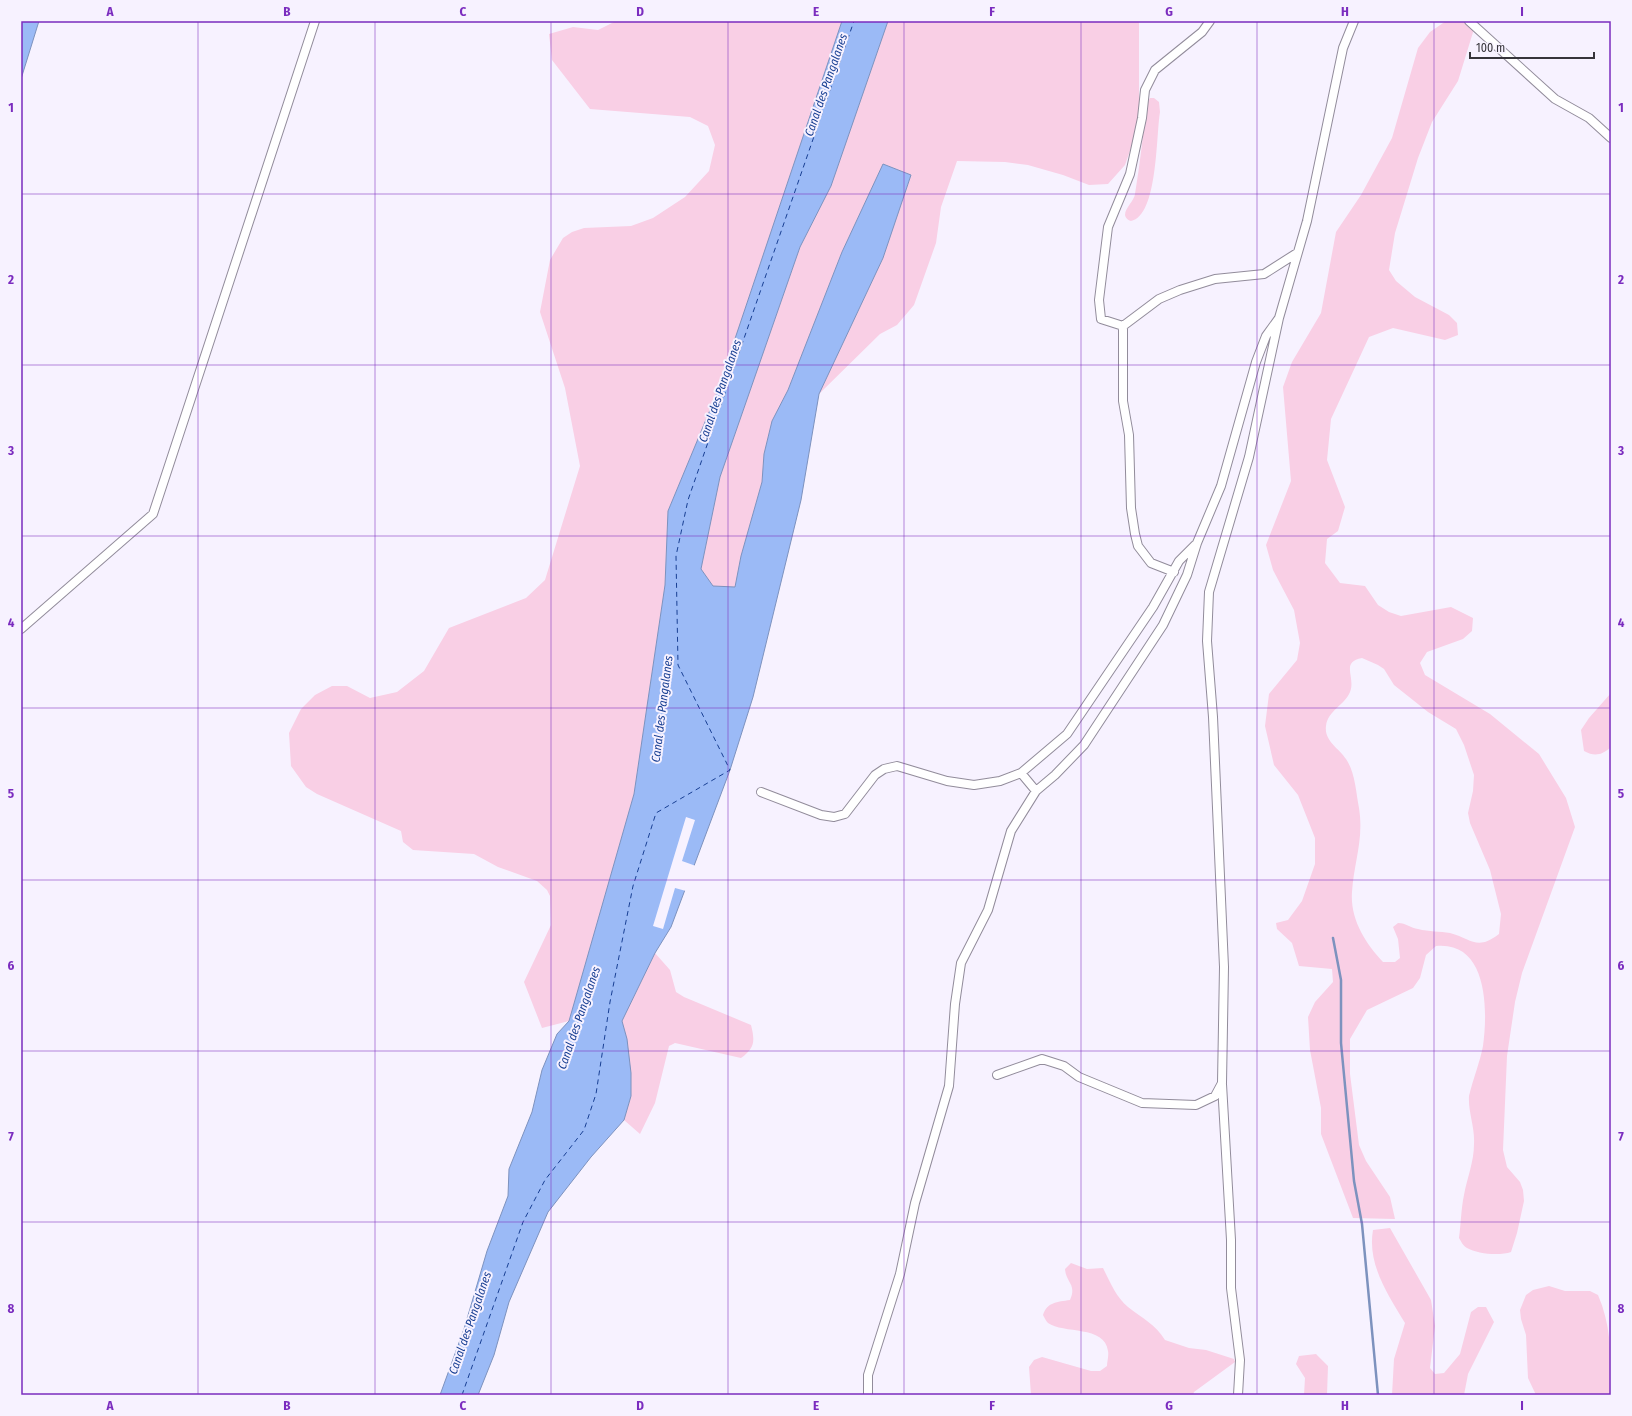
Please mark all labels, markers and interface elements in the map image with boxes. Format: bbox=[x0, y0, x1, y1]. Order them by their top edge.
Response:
text: A bbox=[105, 4, 114, 19]
text: B bbox=[283, 4, 291, 19]
text: C bbox=[460, 4, 467, 19]
text: D bbox=[636, 4, 644, 19]
text: E bbox=[813, 4, 819, 19]
text: F bbox=[989, 4, 995, 19]
text: G bbox=[1165, 4, 1173, 19]
text: H bbox=[1341, 4, 1349, 19]
text: I bbox=[1520, 4, 1524, 19]
water label: Canal des Pangalanes bbox=[802, 32, 850, 138]
scale bar bbox=[1470, 34, 1594, 60]
text: 100 m bbox=[1476, 41, 1505, 55]
text: 1 bbox=[8, 100, 14, 115]
text: 1 bbox=[1618, 100, 1624, 115]
text: 2 bbox=[7, 272, 14, 287]
text: 2 bbox=[1617, 272, 1624, 287]
water label: Canal des Pangalanes bbox=[696, 338, 744, 444]
text: 3 bbox=[7, 443, 14, 458]
text: 3 bbox=[1617, 443, 1624, 458]
text: 4 bbox=[8, 615, 15, 630]
text: 4 bbox=[1618, 615, 1625, 630]
water label: Canal des Pangalanes bbox=[649, 655, 675, 763]
text: 5 bbox=[8, 786, 14, 801]
text: 5 bbox=[1618, 786, 1624, 801]
text: 6 bbox=[8, 958, 15, 973]
text: 6 bbox=[1618, 958, 1625, 973]
water label: Canal des Pangalanes bbox=[555, 965, 603, 1071]
text: 7 bbox=[8, 1129, 14, 1144]
text: 7 bbox=[1618, 1129, 1624, 1144]
water label: Canal des Pangalanes bbox=[446, 1270, 494, 1376]
text: 8 bbox=[8, 1301, 15, 1316]
text: 8 bbox=[1618, 1301, 1625, 1316]
text: A bbox=[105, 1398, 114, 1413]
text: B bbox=[283, 1398, 291, 1413]
text: C bbox=[460, 1398, 467, 1413]
text: D bbox=[636, 1398, 644, 1413]
text: E bbox=[813, 1398, 819, 1413]
text: F bbox=[989, 1398, 995, 1413]
text: G bbox=[1165, 1398, 1173, 1413]
text: H bbox=[1341, 1398, 1349, 1413]
text: I bbox=[1520, 1398, 1524, 1413]

